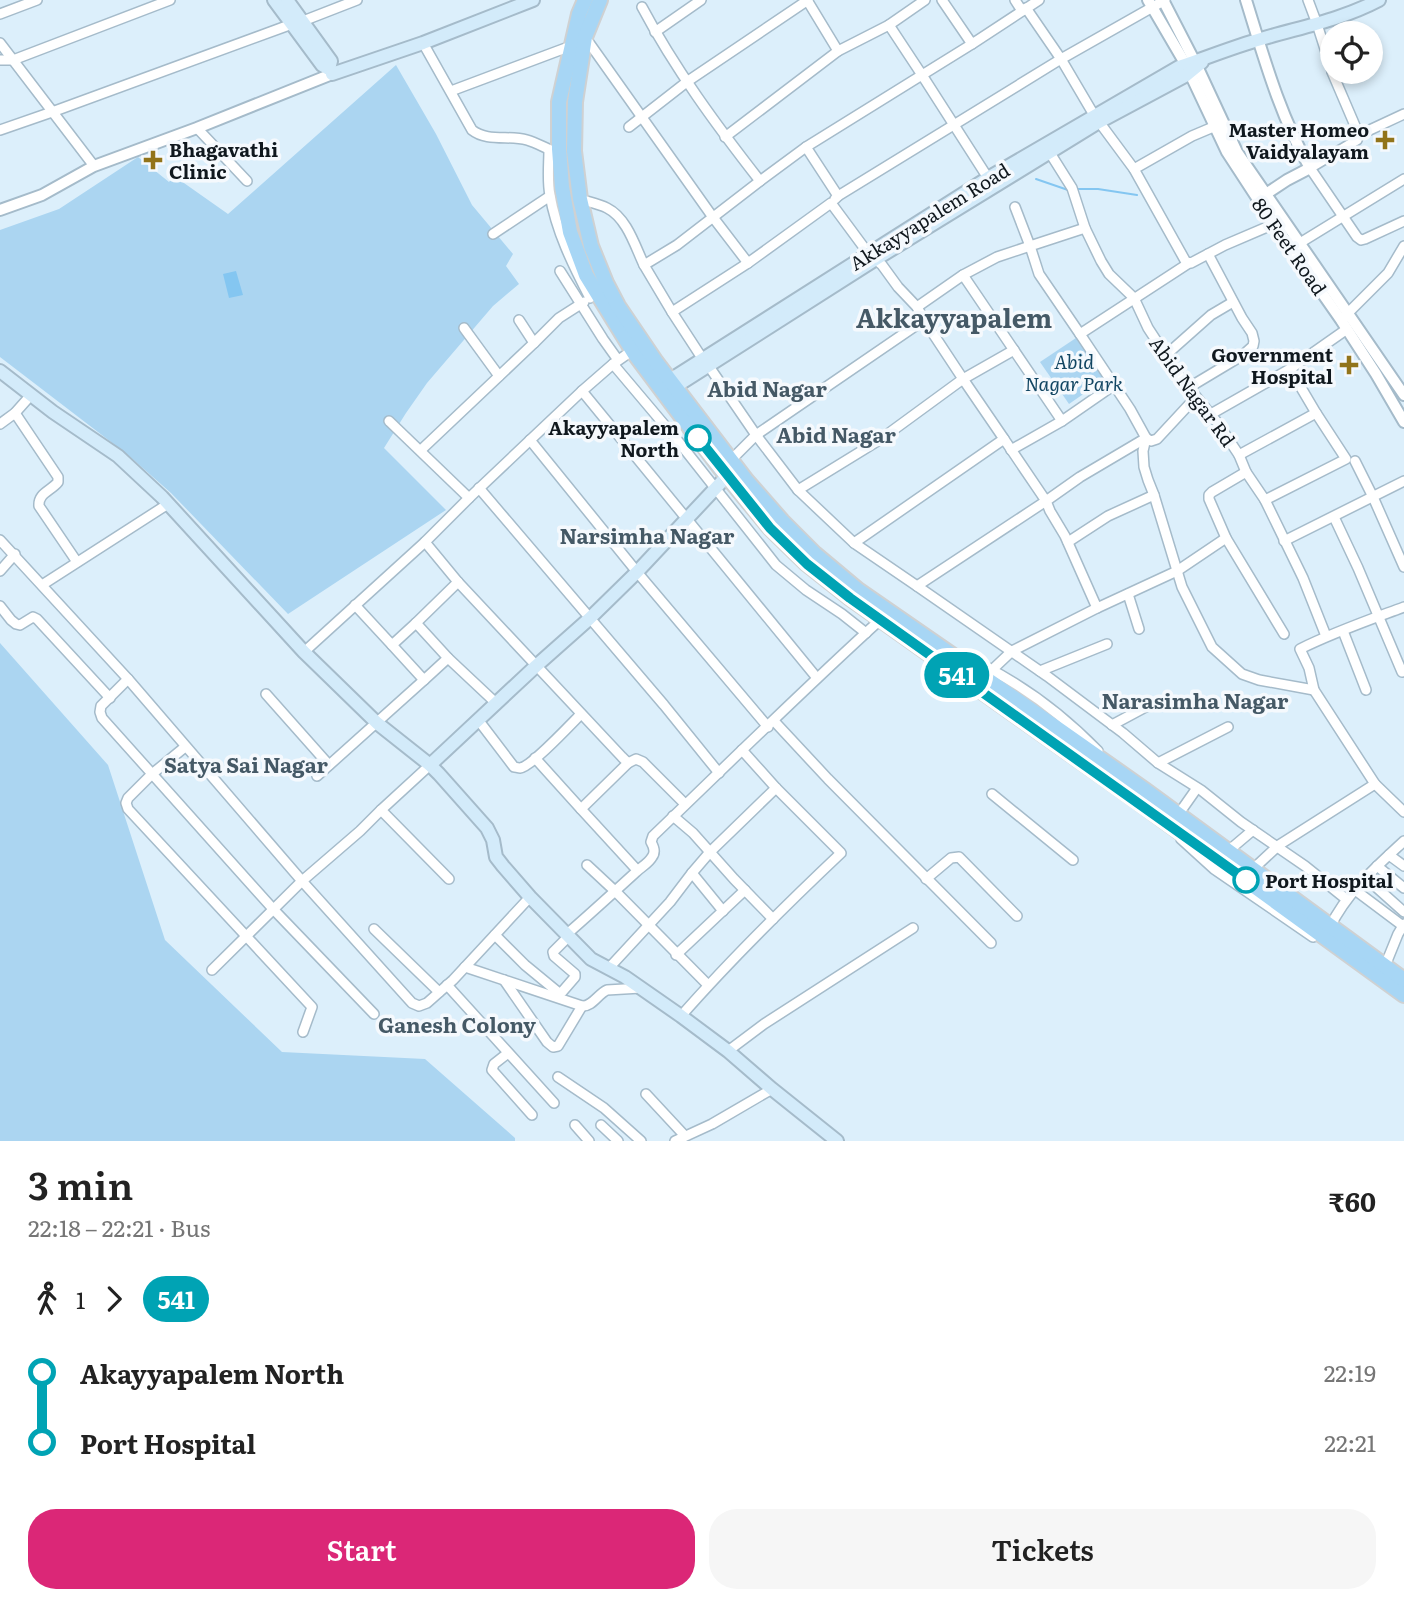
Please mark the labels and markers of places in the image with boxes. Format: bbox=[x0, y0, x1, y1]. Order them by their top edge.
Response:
place label: Master Homeo Vaidyalayam bbox=[1228, 115, 1369, 165]
marker: Master Homeo Vaidyalayam bbox=[1375, 130, 1395, 150]
place label: Bhagavathi Clinic bbox=[169, 135, 278, 185]
marker: Bhagavathi Clinic bbox=[143, 150, 163, 170]
place label: Government Hospital bbox=[1211, 340, 1334, 390]
marker: Government Hospital bbox=[1339, 355, 1359, 375]
place label: Akayyapalem North bbox=[548, 413, 679, 463]
marker: Akayyapalem North bbox=[685, 425, 711, 451]
place label: Port Hospital bbox=[1265, 866, 1394, 894]
marker: Port Hospital bbox=[1233, 867, 1259, 893]

